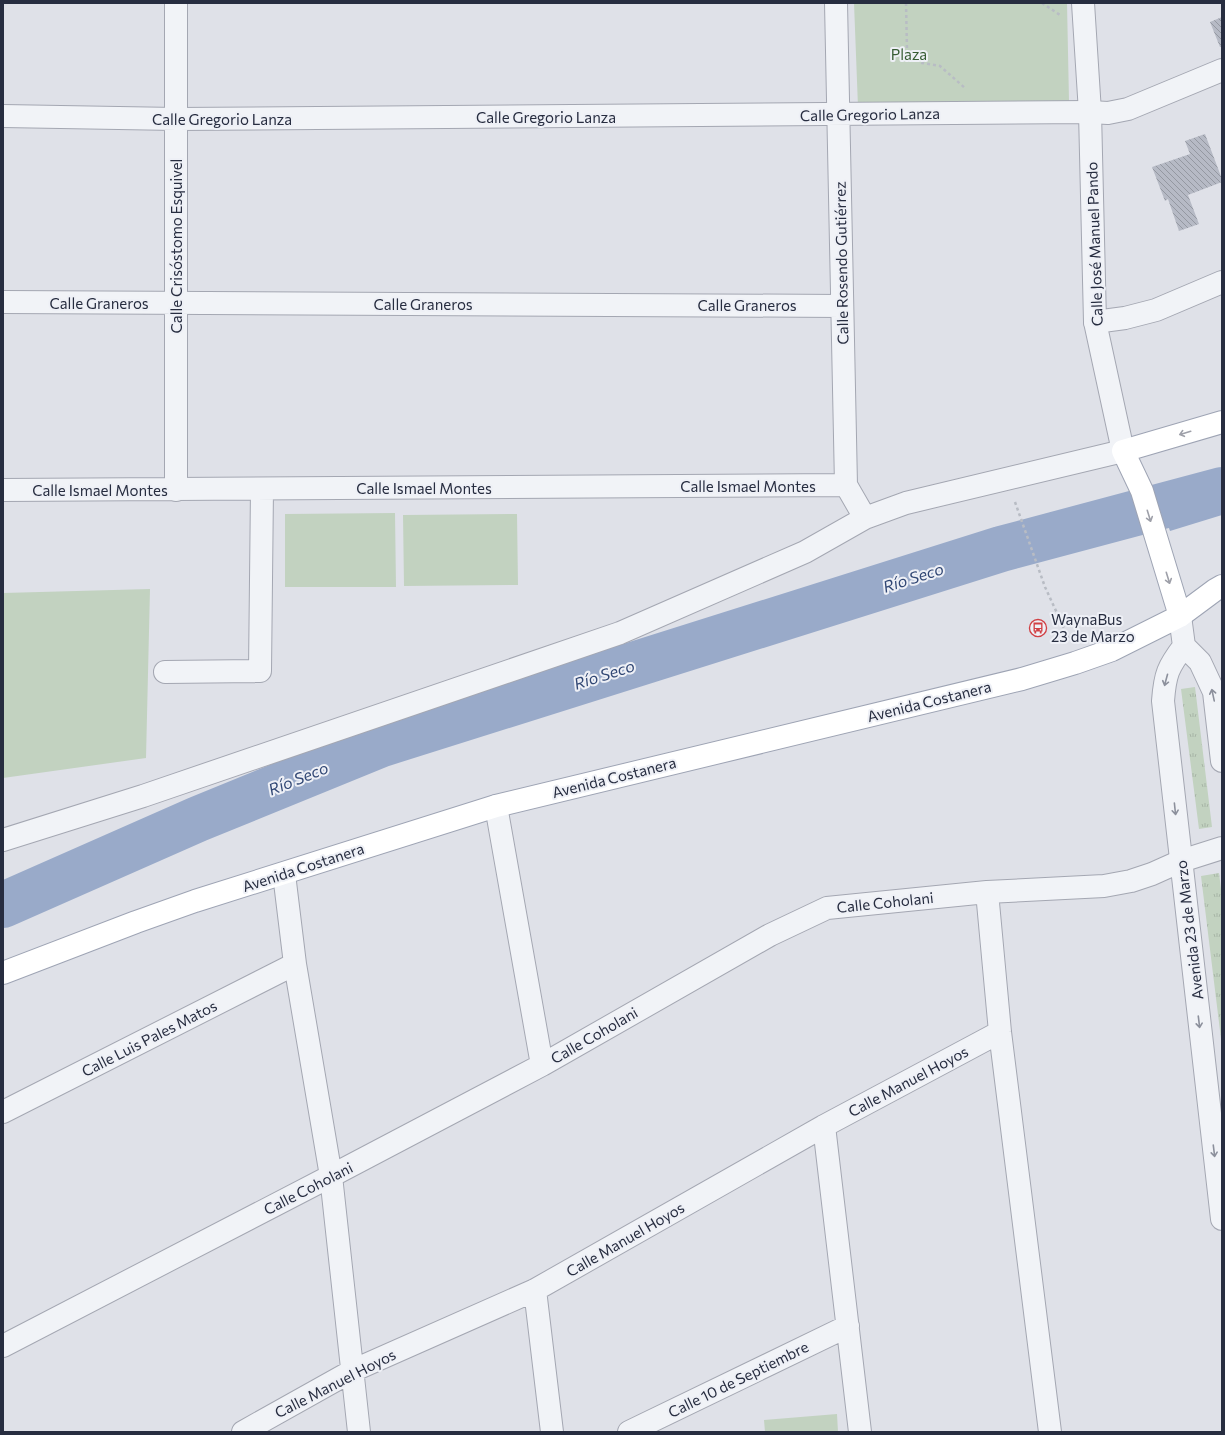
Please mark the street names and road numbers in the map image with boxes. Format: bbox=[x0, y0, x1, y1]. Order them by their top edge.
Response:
street label: Calle Gregorio Lanza bbox=[800, 104, 940, 124]
street label: Calle Gregorio Lanza bbox=[476, 108, 616, 126]
street label: Calle Gregorio Lanza bbox=[152, 110, 292, 128]
street label: Calle Crisóstomo Esquivel bbox=[167, 159, 185, 333]
street label: Calle José Manuel Pando bbox=[1082, 161, 1106, 326]
street label: Calle Rosendo Gutiérrez bbox=[831, 181, 851, 345]
street label: Calle Graneros bbox=[49, 294, 149, 312]
street label: Calle Graneros bbox=[373, 295, 473, 313]
street label: Calle Graneros bbox=[697, 296, 797, 314]
street label: Calle Ismael Montes bbox=[680, 477, 816, 495]
street label: Calle Ismael Montes bbox=[356, 479, 492, 497]
street label: Calle Ismael Montes bbox=[32, 481, 168, 499]
street label: Avenida Costanera bbox=[865, 677, 993, 725]
street label: Avenida Costanera bbox=[550, 753, 678, 801]
street label: Avenida Costanera bbox=[240, 839, 366, 895]
street label: Avenida 23 de Marzo bbox=[1171, 859, 1206, 1001]
street label: Calle Coholani bbox=[836, 888, 934, 916]
street label: Calle Luis Pales Matos bbox=[78, 996, 220, 1080]
street label: Calle Coholani bbox=[547, 1003, 641, 1067]
street label: Calle Manuel Hoyos bbox=[845, 1042, 971, 1120]
street label: Calle Coholani bbox=[261, 1158, 355, 1218]
street label: Calle Manuel Hoyos bbox=[563, 1198, 687, 1280]
street label: Calle 10 de Septiembre bbox=[665, 1337, 811, 1421]
street label: Calle Manuel Hoyos bbox=[272, 1345, 399, 1421]

